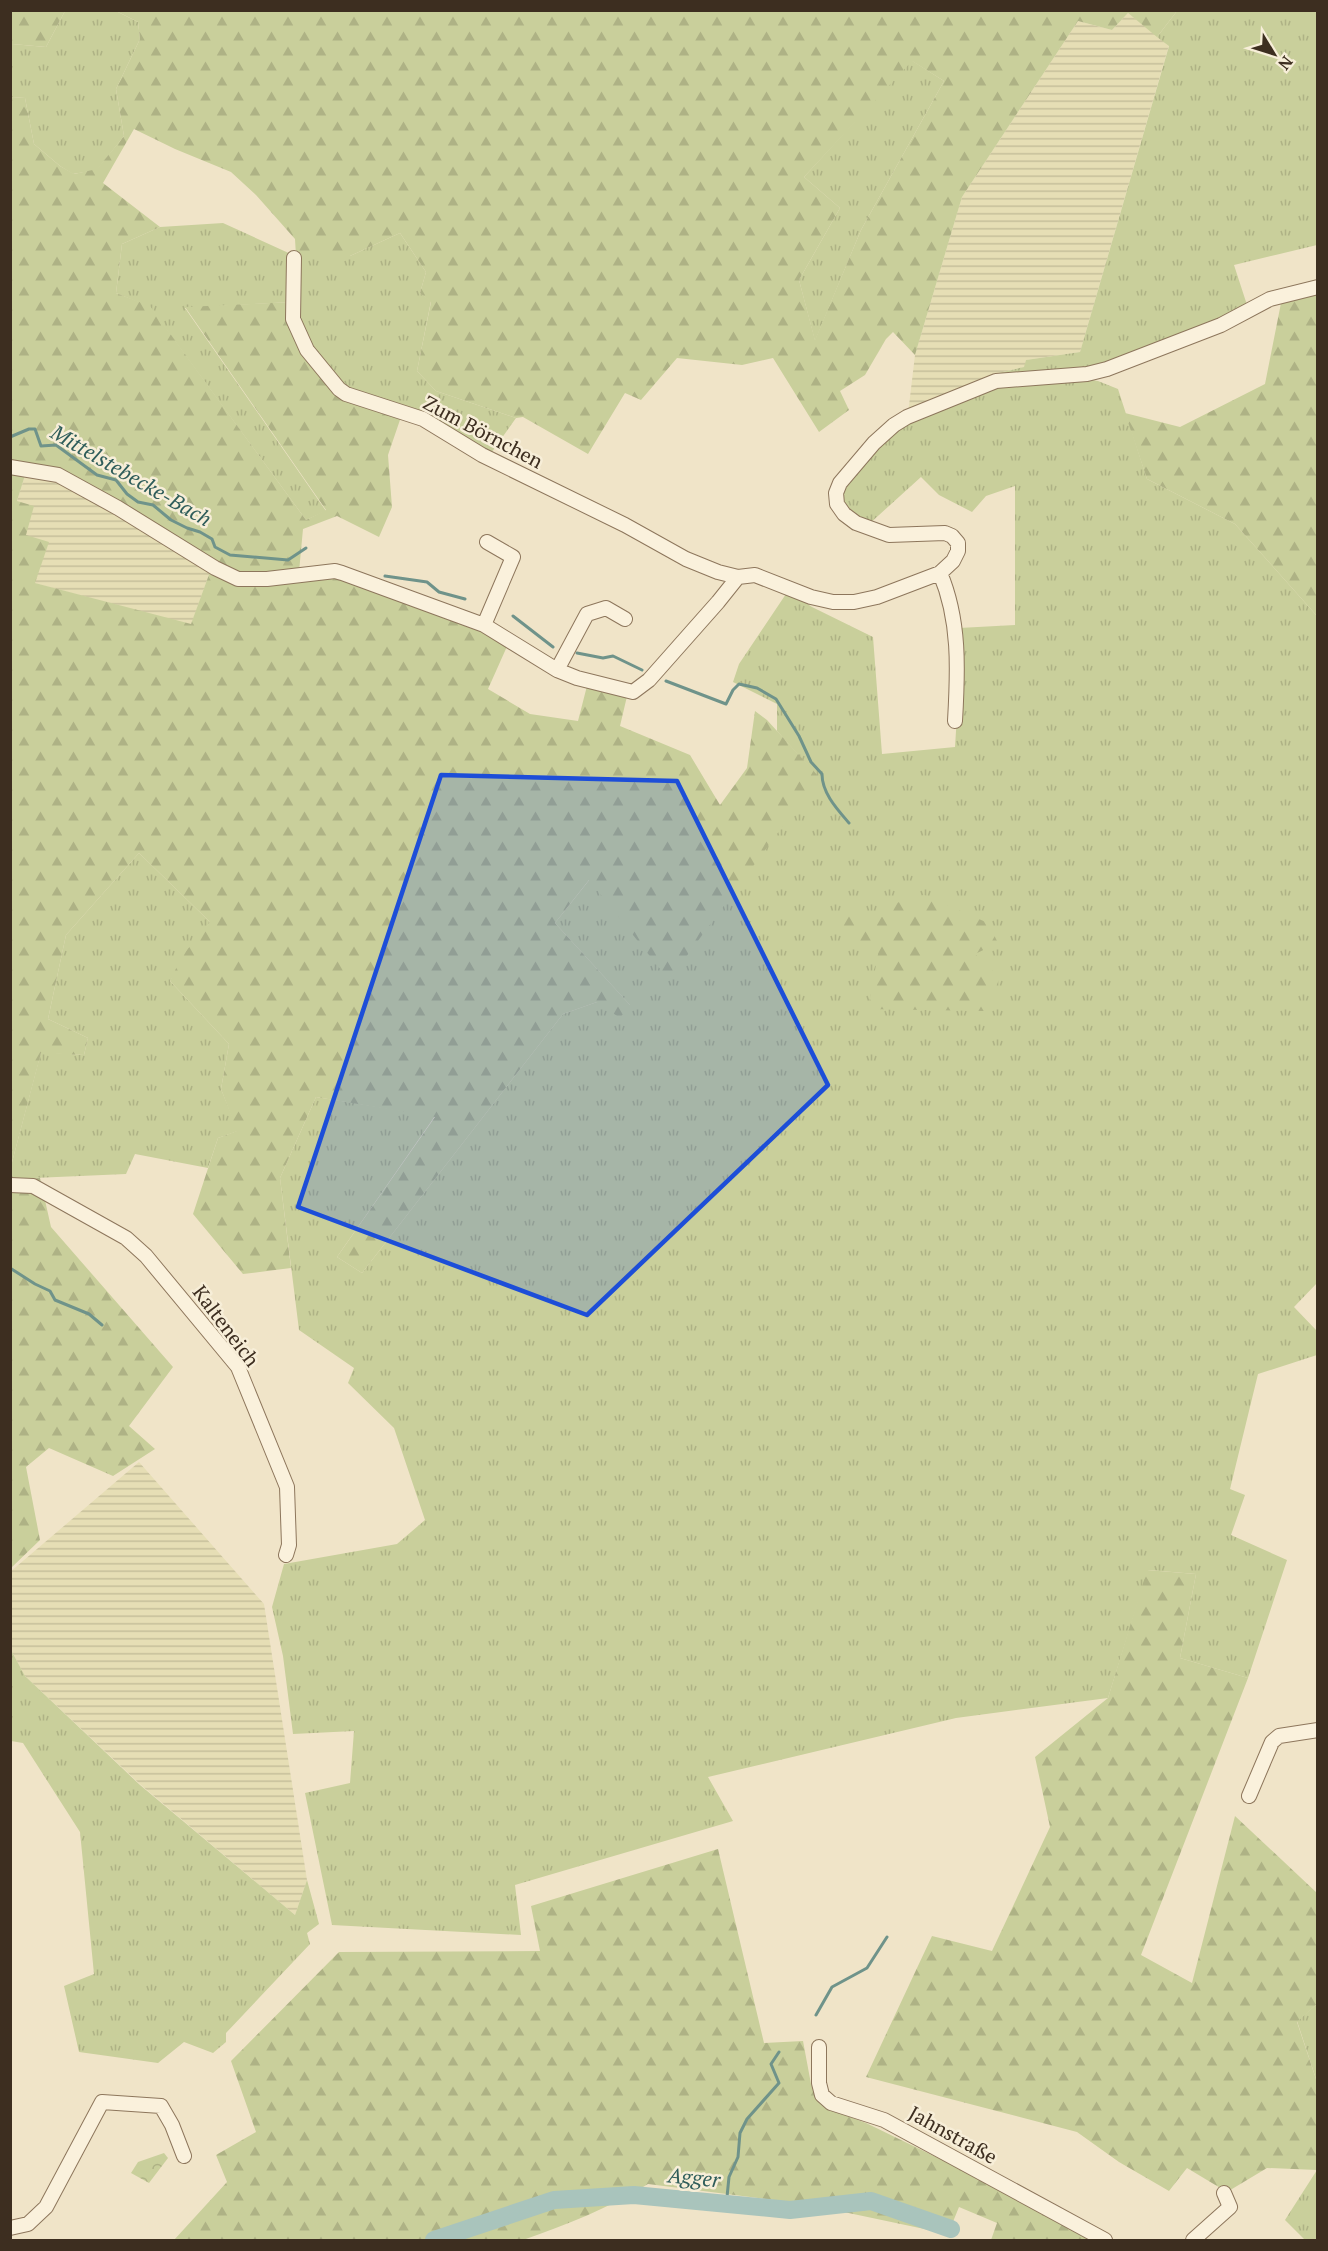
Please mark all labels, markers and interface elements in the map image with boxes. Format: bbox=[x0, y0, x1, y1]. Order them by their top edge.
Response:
north arrow bbox=[1244, 24, 1304, 84]
text: N bbox=[1273, 52, 1298, 75]
street label: Zum Börnchen bbox=[419, 389, 548, 474]
water label: Mittelstebecke-Bach bbox=[45, 417, 217, 532]
street label: Kalteneich bbox=[187, 1279, 266, 1372]
street label: Jahnstraße bbox=[904, 2099, 1002, 2170]
water label: Agger bbox=[665, 2160, 722, 2194]

